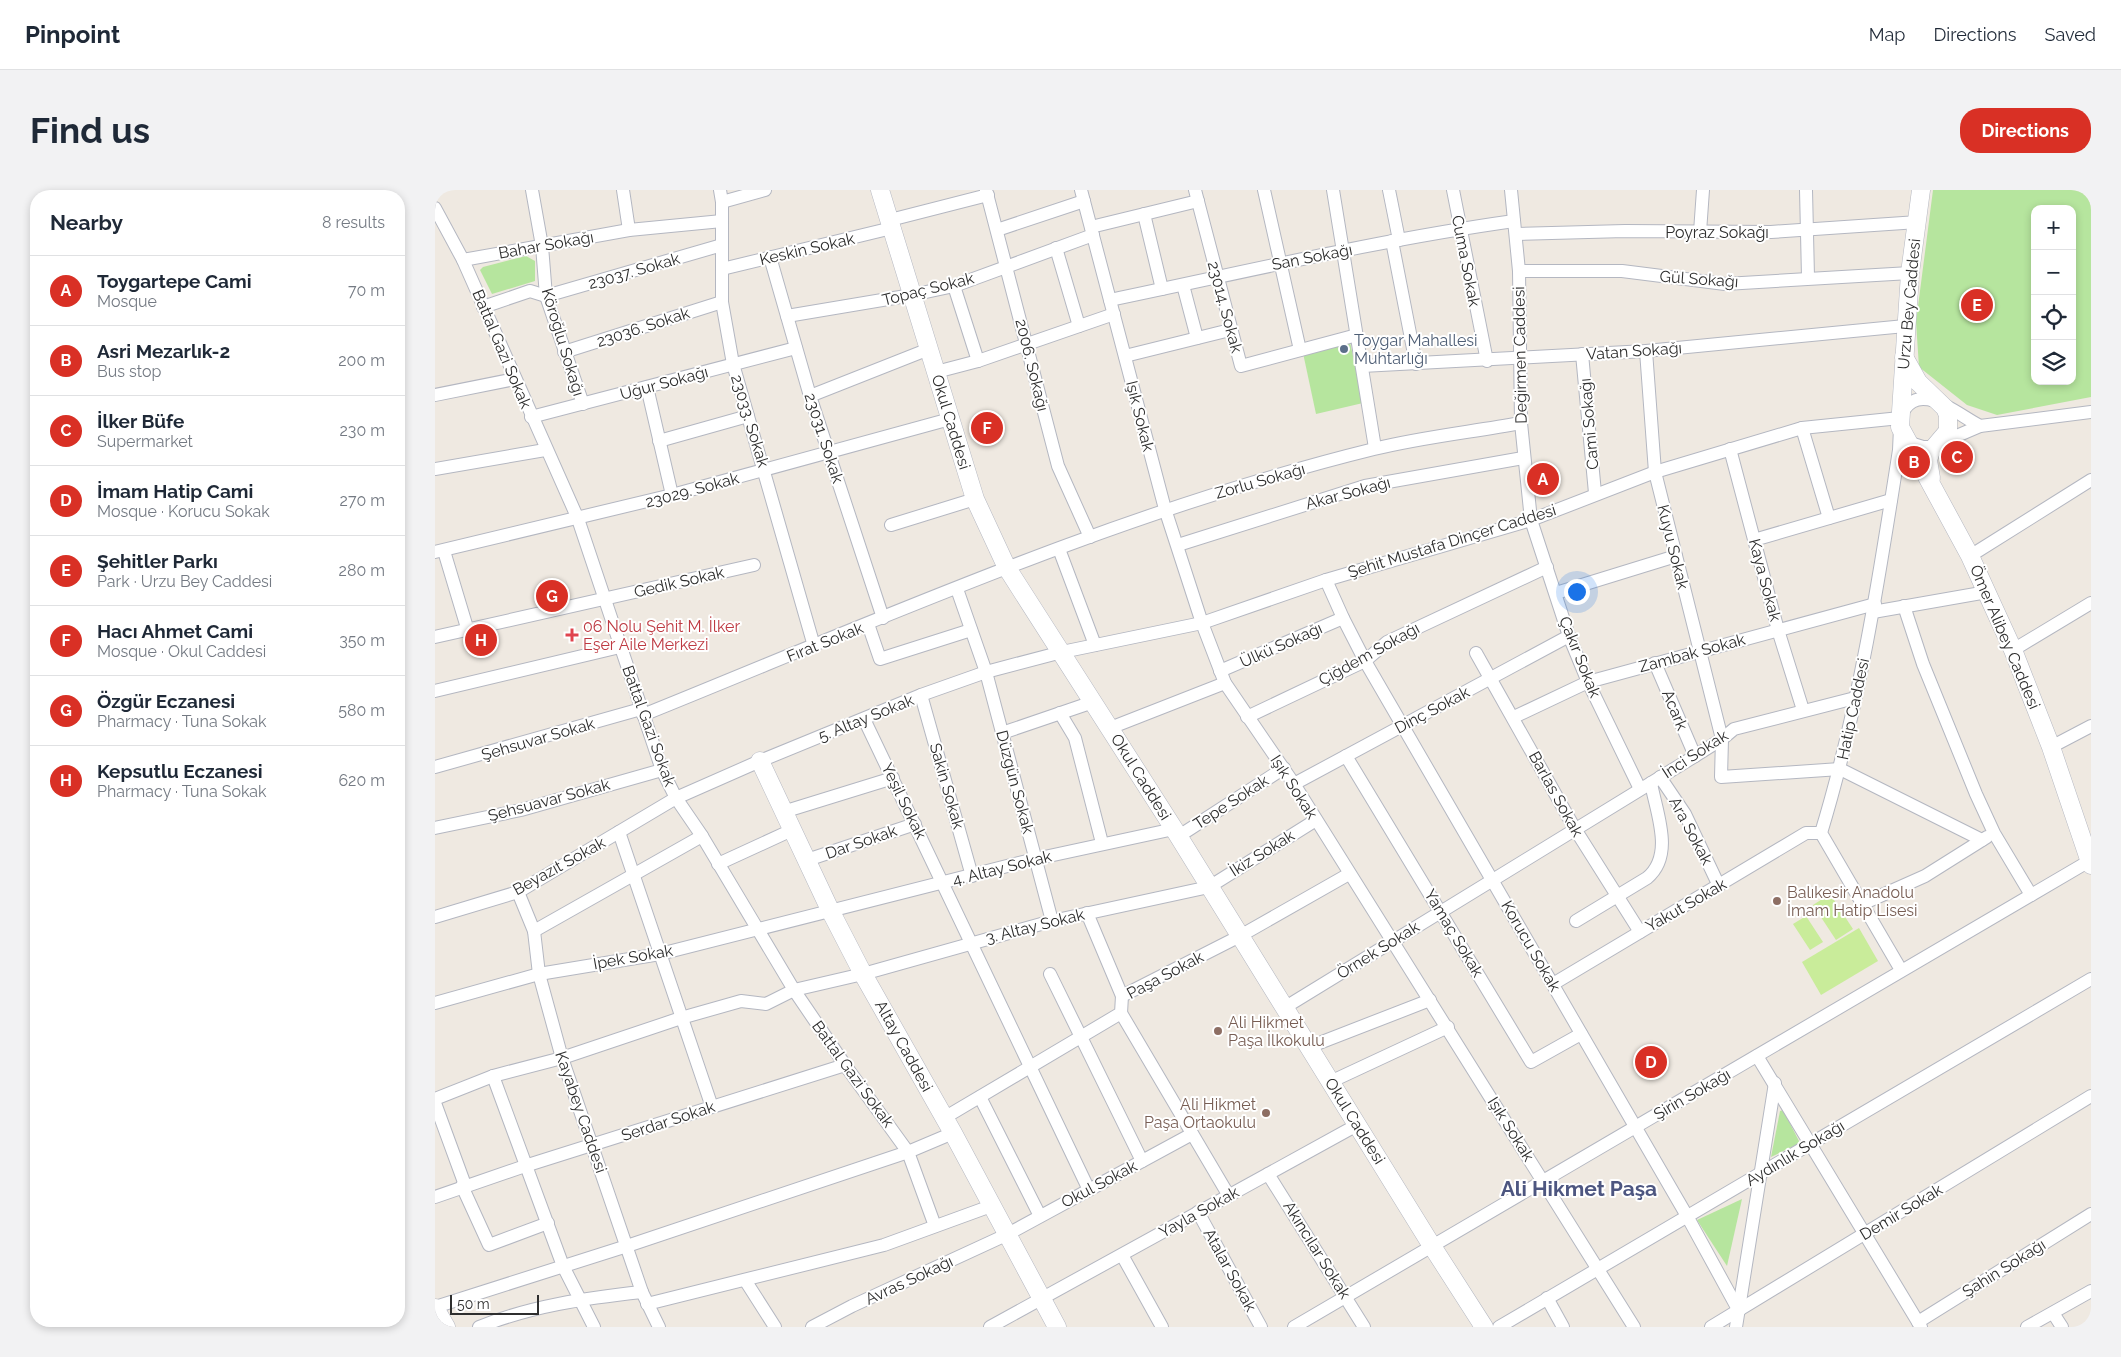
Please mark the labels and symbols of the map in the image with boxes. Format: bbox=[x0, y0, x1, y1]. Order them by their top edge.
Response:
street label: Cuma Sokak bbox=[1448, 214, 1484, 309]
street label: Poyraz Sokağı bbox=[1665, 223, 1769, 242]
street label: Bahar Sokağı bbox=[497, 227, 595, 263]
street label: Keskin Sokak bbox=[758, 229, 857, 269]
street label: Urzu Bey Caddesi bbox=[1894, 238, 1924, 370]
street label: San Sokağı bbox=[1270, 240, 1354, 274]
street label: 23037. Sokak bbox=[586, 249, 683, 293]
street label: 23014. Sokak bbox=[1204, 259, 1247, 355]
street label: Gül Sokağı bbox=[1659, 267, 1739, 291]
street label: Topaç Sokak bbox=[880, 268, 976, 310]
street label: Köroğlu Sokağı bbox=[538, 286, 588, 398]
street label: Değirmen Caddesi bbox=[1509, 286, 1531, 424]
pin: E bbox=[1961, 286, 1993, 324]
street label: Battal Gazi Sokak bbox=[468, 287, 536, 412]
street label: 23036. Sokak bbox=[594, 303, 692, 351]
street label: 2006. Sokağı bbox=[1011, 317, 1053, 413]
place label: Toygar Mahallesi Muhtarlığı bbox=[1354, 331, 1478, 368]
street label: Vatan Sokağı bbox=[1585, 338, 1683, 364]
marker: Toygar Mahallesi Muhtarlığı bbox=[1338, 343, 1350, 355]
street label: Uğur Sokağı bbox=[618, 362, 710, 404]
street label: 23033. Sokak bbox=[727, 372, 773, 470]
street label: Okul Caddesi bbox=[928, 372, 974, 472]
street label: Cami Sokağı bbox=[1576, 377, 1602, 471]
street label: Işık Sokak bbox=[1122, 379, 1158, 454]
street label: 23031. Sokak bbox=[800, 390, 848, 486]
pin: F bbox=[971, 409, 1003, 447]
pin: C bbox=[1941, 438, 1973, 476]
pin: B bbox=[1898, 443, 1930, 481]
street label: Zorlu Sokağı bbox=[1213, 459, 1307, 503]
pin: A bbox=[1527, 460, 1559, 498]
street label: 23029. Sokak bbox=[643, 468, 741, 512]
street label: Akar Sokağı bbox=[1303, 473, 1393, 513]
street label: Şehit Mustafa Dinçer Caddesi bbox=[1346, 500, 1558, 582]
street label: Kuyu Sokak bbox=[1653, 503, 1693, 592]
street label: Kaya Sokak bbox=[1745, 537, 1785, 624]
street label: Gedik Sokak bbox=[632, 562, 726, 602]
street label: Ömer Alibey Caddesi bbox=[1966, 562, 2045, 712]
pin: G bbox=[536, 577, 568, 615]
your location bbox=[1564, 579, 1590, 605]
street label: Çakır Sokak bbox=[1555, 614, 1605, 701]
place label: 06 Nolu Şehit M. İlker Eşer Aile Merkezi bbox=[583, 616, 740, 654]
street label: Ülkü Sokağı bbox=[1236, 617, 1325, 672]
street label: Fırat Sokak bbox=[784, 618, 867, 666]
street label: Çiğdem Sokağı bbox=[1315, 618, 1423, 690]
pin: H bbox=[465, 621, 497, 659]
marker: 06 Nolu Şehit M. İlker Eşer Aile Merkezi bbox=[565, 628, 579, 642]
street label: Zambak Sokak bbox=[1637, 630, 1748, 676]
street label: Hatip Caddesi bbox=[1833, 656, 1873, 762]
street label: Battal Gazi Sokak bbox=[618, 663, 680, 789]
street label: Dinç Sokak bbox=[1391, 682, 1473, 738]
street label: Acark bbox=[1658, 687, 1692, 734]
street label: 5. Altay Sokak bbox=[815, 690, 917, 746]
street label: Şehsuvar Sokak bbox=[479, 714, 597, 764]
street label: İnci Sokak bbox=[1658, 725, 1732, 782]
street label: Düzgün Sokak bbox=[992, 728, 1038, 836]
street label: Okul Caddesi bbox=[1107, 730, 1175, 824]
street label: Sakin Sokak bbox=[926, 741, 968, 832]
street label: Barlas Sokak bbox=[1525, 748, 1588, 840]
street label: Işık Sokak bbox=[1266, 751, 1322, 823]
street label: Yeşil Sokak bbox=[877, 760, 931, 843]
street label: Tepe Sokak bbox=[1190, 770, 1272, 833]
street label: Şehsuavar Sokak bbox=[486, 774, 613, 825]
street label: Ara Sokak bbox=[1665, 794, 1717, 869]
street label: Dar Sokak bbox=[823, 821, 900, 863]
street label: İkiz Sokak bbox=[1226, 825, 1298, 880]
street label: Beyazıt Sokak bbox=[509, 833, 609, 899]
street label: 4. Altay Sokak bbox=[950, 846, 1054, 890]
street label: Yakut Sokak bbox=[1642, 874, 1730, 936]
place label: Balıkesir Anadolu İmam Hatip Lisesi bbox=[1787, 883, 1918, 920]
street label: Yamaç Sokak bbox=[1420, 886, 1488, 981]
marker: Balıkesir Anadolu İmam Hatip Lisesi bbox=[1771, 895, 1783, 907]
street label: Korucu Sokak bbox=[1497, 897, 1565, 995]
street label: 3. Altay Sokak bbox=[984, 904, 1087, 947]
street label: Örnek Sokak bbox=[1333, 916, 1423, 983]
street label: İpek Sokak bbox=[591, 940, 675, 973]
street label: Paşa Sokak bbox=[1123, 947, 1207, 1003]
street label: Altay Caddesi bbox=[871, 997, 937, 1095]
place label: Ali Hikmet Paşa İlkokulu bbox=[1228, 1013, 1325, 1050]
street label: Battal Gazi Sokak bbox=[808, 1017, 898, 1131]
marker: Ali Hikmet Paşa İlkokulu bbox=[1212, 1025, 1224, 1037]
pin: D bbox=[1635, 1043, 1667, 1081]
street label: Kayabey Caddesi bbox=[551, 1049, 611, 1175]
street label: Şirin Sokağı bbox=[1650, 1064, 1734, 1124]
street label: Okul Caddesi bbox=[1321, 1074, 1389, 1168]
street label: Işık Sokak bbox=[1484, 1093, 1539, 1165]
place label: Ali Hikmet Paşa Ortaokulu bbox=[1144, 1095, 1257, 1132]
street label: Serdar Sokak bbox=[619, 1097, 718, 1145]
marker: Ali Hikmet Paşa Ortaokulu bbox=[1260, 1107, 1272, 1119]
street label: Aydınlık Sokağı bbox=[1742, 1116, 1848, 1190]
street label: Okul Sokak bbox=[1058, 1156, 1140, 1212]
district label: Ali Hikmet Paşa bbox=[1501, 1176, 1657, 1201]
street label: Demir Sokak bbox=[1856, 1180, 1946, 1244]
street label: Yayla Sokak bbox=[1156, 1182, 1243, 1242]
street label: Akıncılar Sokak bbox=[1279, 1198, 1355, 1303]
street label: Atalar Sokak bbox=[1199, 1225, 1261, 1315]
street label: Şahin Sokağı bbox=[1959, 1235, 2049, 1301]
street label: Avras Sokağı bbox=[862, 1251, 956, 1309]
scale bar bbox=[450, 1292, 539, 1315]

